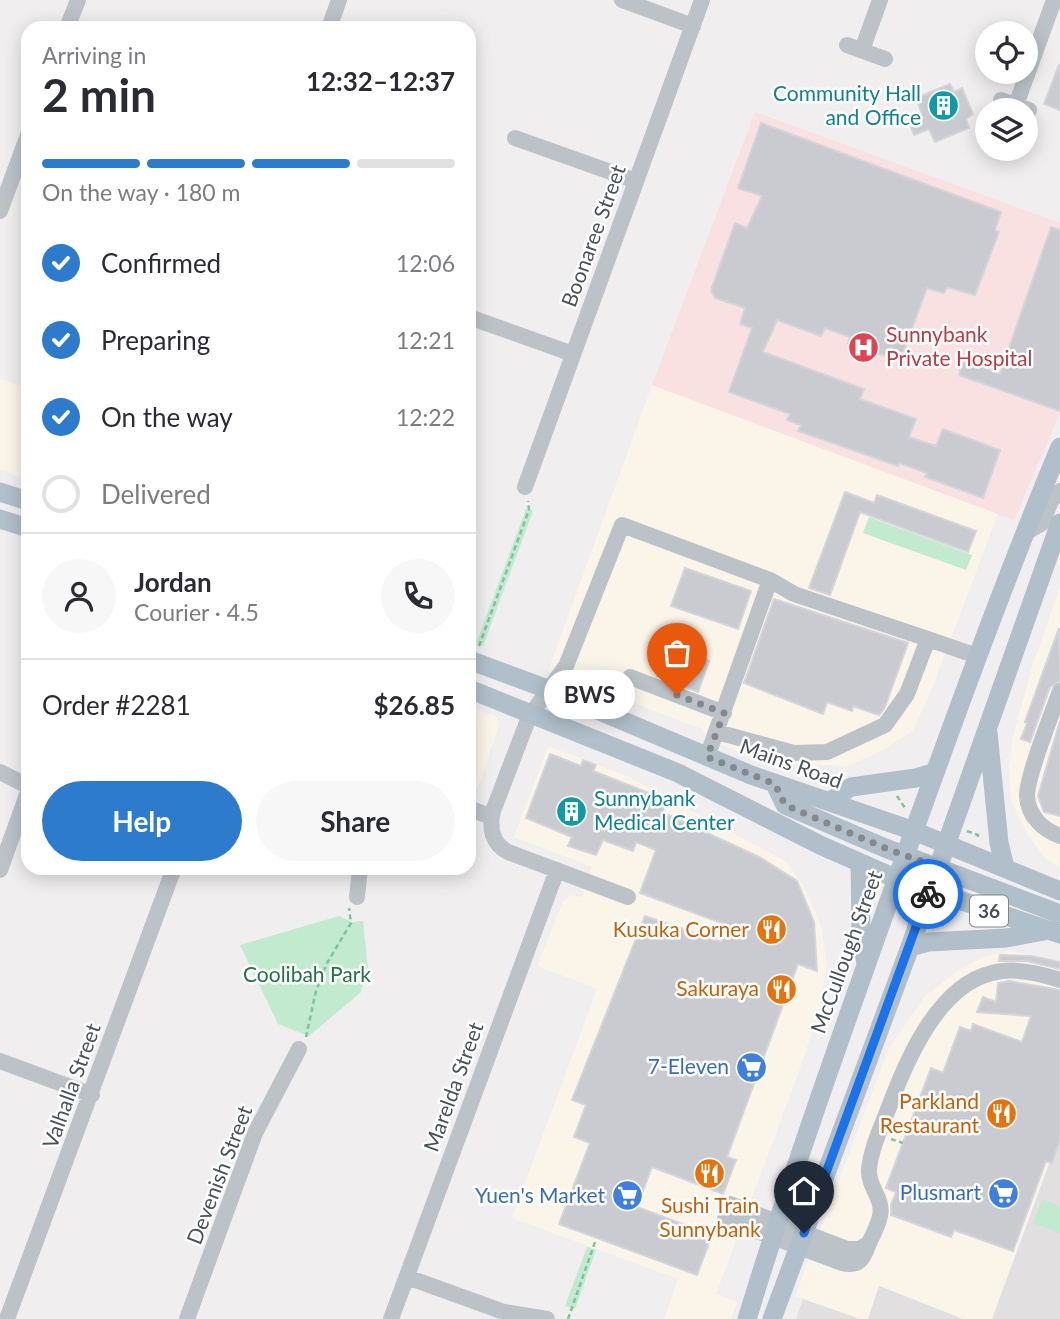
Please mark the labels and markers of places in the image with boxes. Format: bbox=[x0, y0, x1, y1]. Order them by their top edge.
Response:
place label: Community Hall and Office bbox=[773, 80, 921, 129]
building icon: Community Hall and Office bbox=[927, 89, 961, 123]
place label: Sunnybank Private Hospital bbox=[886, 321, 1032, 370]
hospital icon: Sunnybank Private Hospital bbox=[846, 330, 880, 364]
pin bbox=[647, 623, 707, 695]
callout: BWS bbox=[544, 670, 635, 720]
place label: Sunnybank Medical Center bbox=[594, 785, 735, 834]
building icon: Sunnybank Medical Center bbox=[554, 794, 588, 828]
restaurant icon: Kusuka Corner bbox=[755, 913, 789, 947]
place label: Kusuka Corner bbox=[613, 916, 749, 941]
restaurant icon: Sakuraya bbox=[765, 972, 799, 1006]
place label: Sakuraya bbox=[676, 975, 759, 1000]
supermarket icon: 7-Eleven bbox=[735, 1050, 769, 1084]
place label: 7-Eleven bbox=[648, 1053, 729, 1078]
place label: Parkland Restaurant bbox=[880, 1088, 979, 1137]
restaurant icon: Parkland Restaurant bbox=[985, 1097, 1019, 1131]
restaurant icon: Sushi Train Sunnybank bbox=[693, 1157, 727, 1191]
pin bbox=[774, 1161, 834, 1233]
supermarket icon: Plusmart bbox=[987, 1176, 1021, 1210]
supermarket icon: Yuen's Market bbox=[611, 1179, 645, 1213]
place label: Plusmart bbox=[900, 1179, 981, 1204]
place label: Yuen's Market bbox=[475, 1182, 605, 1207]
place label: Sushi Train Sunnybank bbox=[659, 1192, 761, 1241]

